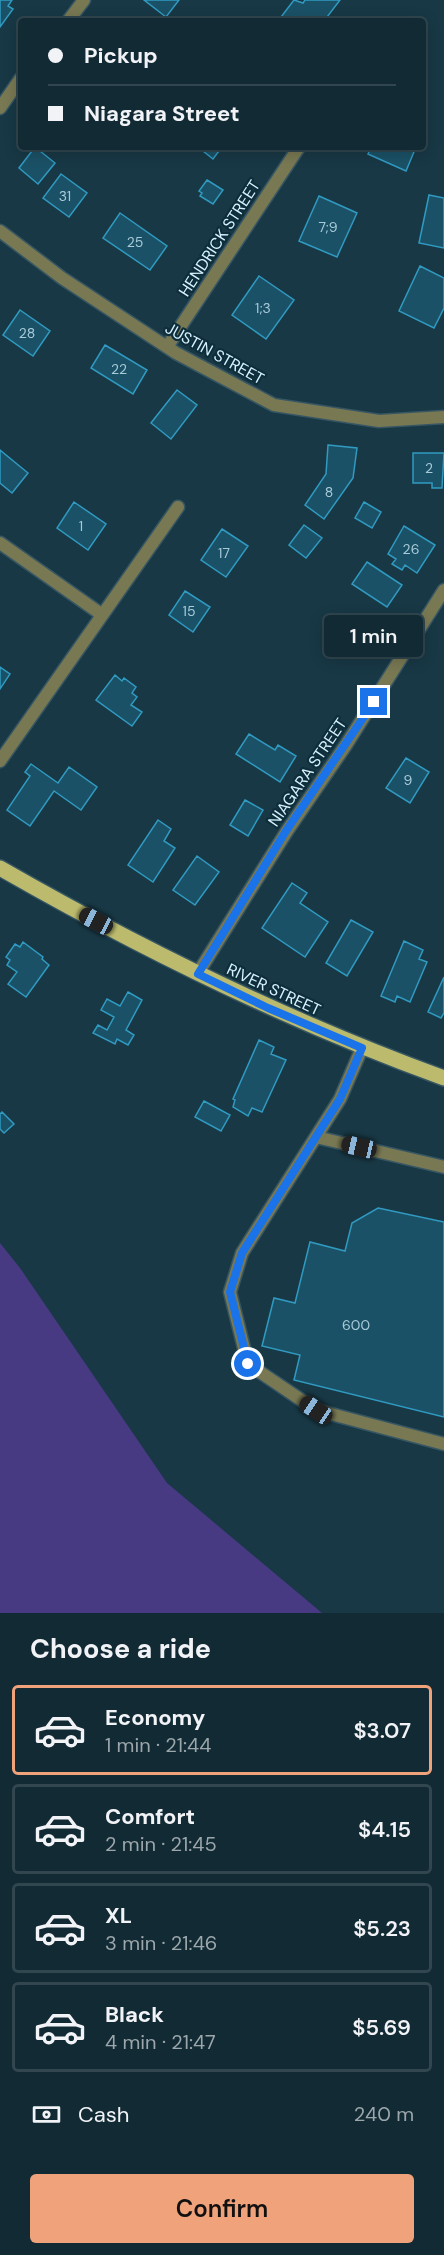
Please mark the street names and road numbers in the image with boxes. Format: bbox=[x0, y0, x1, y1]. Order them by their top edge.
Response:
street label: HENDRICK STREET bbox=[174, 176, 265, 301]
street label: JUSTIN STREET bbox=[162, 318, 268, 389]
street label: NIAGARA STREET bbox=[263, 714, 351, 831]
street label: RIVER STREET bbox=[223, 959, 324, 1020]

